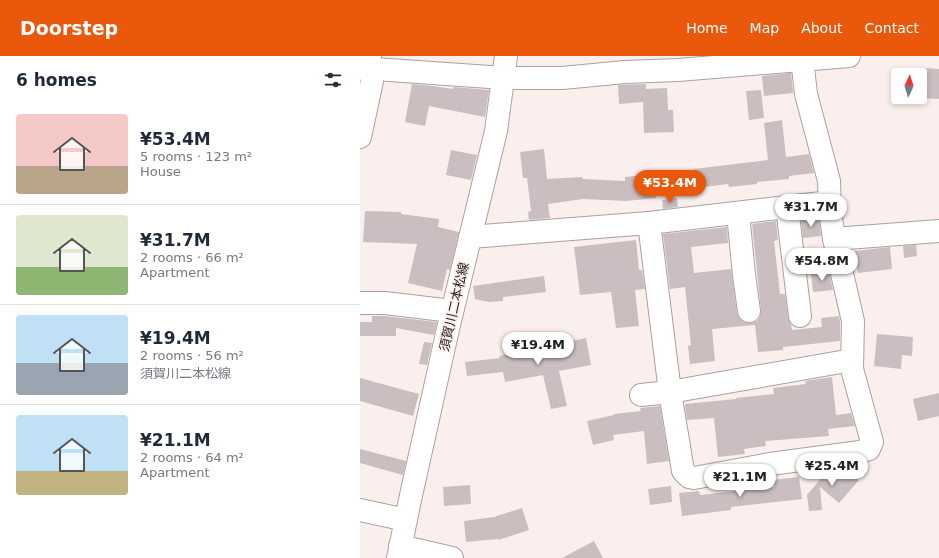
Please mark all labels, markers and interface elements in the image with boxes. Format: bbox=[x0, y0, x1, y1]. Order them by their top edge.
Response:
text: Doorstep bbox=[20, 17, 118, 39]
text: Home bbox=[686, 20, 728, 36]
text: Map bbox=[750, 20, 779, 36]
text: About bbox=[801, 20, 843, 36]
text: Contact bbox=[865, 20, 919, 36]
north arrow bbox=[891, 68, 927, 104]
map controls bbox=[891, 68, 927, 104]
icon: filters bbox=[322, 69, 344, 91]
text: 6 homes bbox=[16, 70, 97, 90]
text: ¥53.4M bbox=[140, 129, 211, 149]
icon: home bbox=[48, 130, 96, 178]
text: 5 rooms · 123 m² bbox=[140, 149, 252, 164]
text: House bbox=[140, 164, 181, 179]
pin: ¥53.4M bbox=[637, 170, 703, 204]
text: ¥53.4M bbox=[643, 175, 697, 190]
pin: ¥31.7M bbox=[778, 194, 844, 228]
text: ¥31.7M bbox=[784, 199, 838, 214]
text: ¥31.7M bbox=[140, 230, 211, 250]
icon: home bbox=[48, 231, 96, 279]
pin: ¥54.8M bbox=[789, 248, 855, 282]
text: 2 rooms · 66 m² bbox=[140, 250, 244, 265]
text: ¥54.8M bbox=[795, 253, 849, 268]
street label: 須賀川二本松線 bbox=[436, 261, 472, 353]
text: Apartment bbox=[140, 265, 210, 280]
text: ¥19.4M bbox=[140, 328, 211, 348]
icon: home bbox=[48, 331, 96, 379]
pin: ¥19.4M bbox=[505, 332, 571, 366]
text: ¥19.4M bbox=[511, 337, 565, 352]
text: 2 rooms · 56 m² bbox=[140, 348, 244, 363]
text: 須賀川二本松線 bbox=[140, 366, 231, 381]
text: ¥21.1M bbox=[140, 430, 211, 450]
icon: home bbox=[48, 431, 96, 479]
text: 2 rooms · 64 m² bbox=[140, 450, 244, 465]
pin: ¥25.4M bbox=[799, 453, 865, 487]
text: ¥25.4M bbox=[805, 458, 859, 473]
pin: ¥21.1M bbox=[707, 464, 773, 498]
text: Apartment bbox=[140, 465, 210, 480]
text: ¥21.1M bbox=[713, 469, 767, 484]

